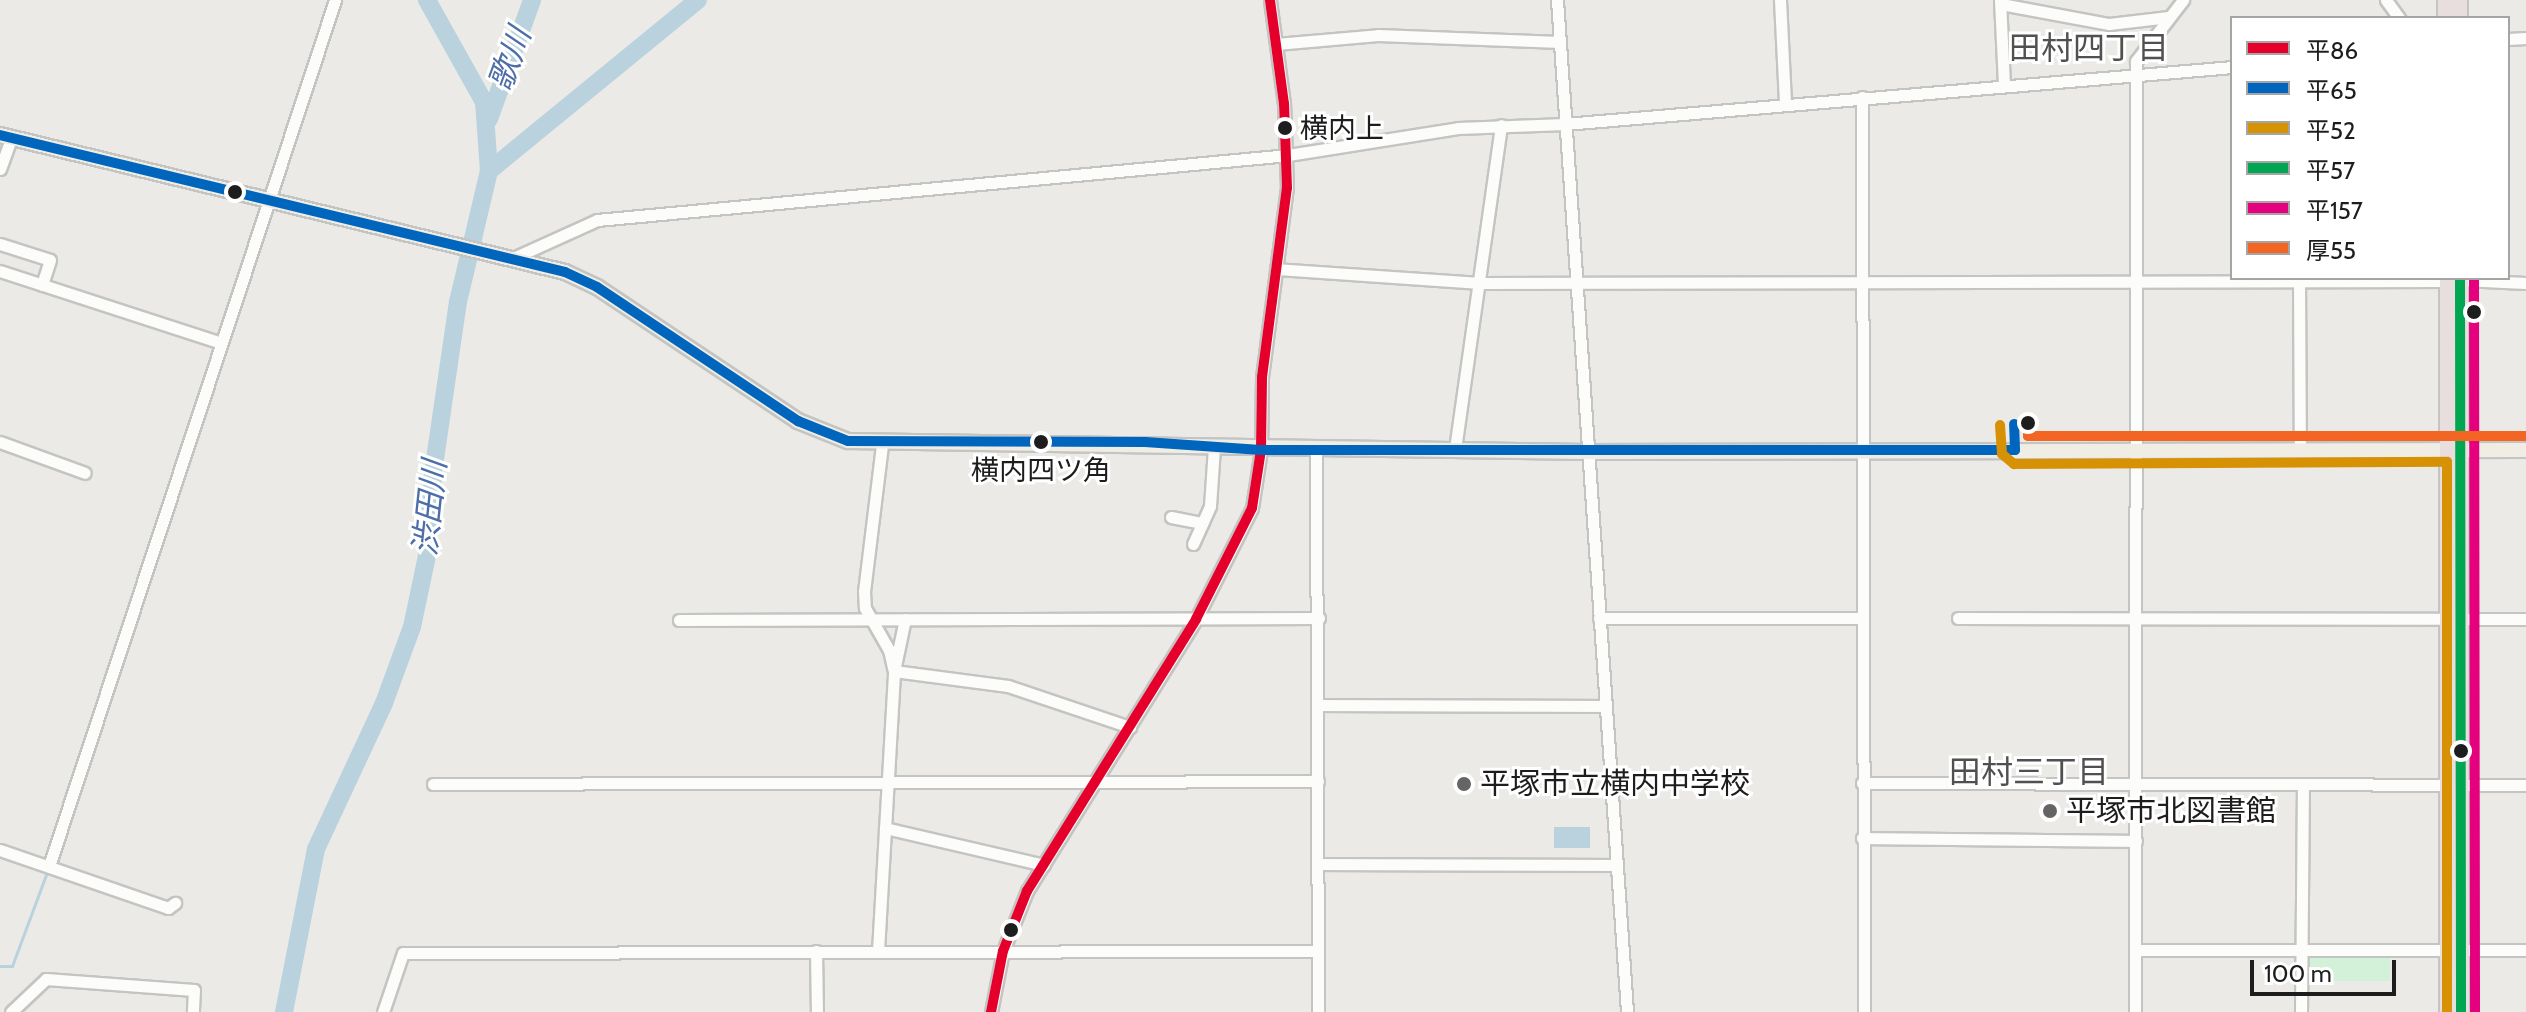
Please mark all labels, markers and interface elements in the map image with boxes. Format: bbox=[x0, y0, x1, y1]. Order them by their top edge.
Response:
legend bbox=[2230, 16, 2510, 280]
water label: 歌川 bbox=[481, 22, 539, 96]
district label: 田村四丁目 bbox=[2009, 29, 2169, 67]
text: 平86 bbox=[2306, 36, 2358, 65]
text: 平65 bbox=[2306, 76, 2357, 105]
place label: 横内上 bbox=[1300, 111, 1384, 145]
text: 平52 bbox=[2306, 116, 2356, 145]
marker: 横内上 bbox=[1277, 120, 1293, 136]
text: 平57 bbox=[2306, 156, 2355, 185]
unlabelled marker bbox=[227, 184, 243, 200]
text: 平157 bbox=[2306, 196, 2363, 225]
text: 厚55 bbox=[2306, 236, 2356, 265]
unlabelled marker bbox=[2466, 304, 2482, 320]
unlabelled marker bbox=[2020, 415, 2036, 431]
marker: 横内四ツ角 bbox=[1033, 434, 1049, 450]
place label: 横内四ツ角 bbox=[971, 453, 1111, 487]
water label: 渋田川 bbox=[406, 458, 454, 558]
unlabelled marker bbox=[2453, 743, 2469, 759]
district label: 田村三丁目 bbox=[1949, 753, 2109, 791]
place label: 平塚市立横内中学校 bbox=[1480, 766, 1750, 802]
marker: 平塚市立横内中学校 bbox=[1455, 775, 1473, 793]
place label: 平塚市北図書館 bbox=[2066, 793, 2276, 829]
marker: 平塚市北図書館 bbox=[2041, 802, 2059, 820]
unlabelled marker bbox=[1003, 922, 1019, 938]
scale bar bbox=[2254, 944, 2400, 994]
text: 100 m bbox=[2264, 959, 2332, 988]

